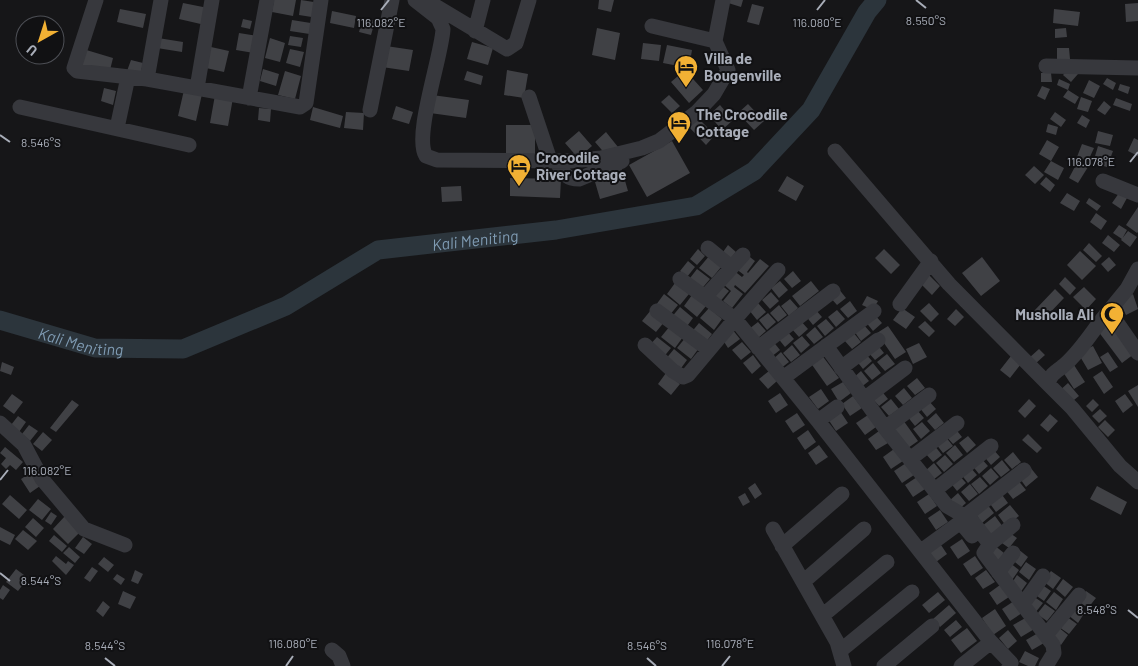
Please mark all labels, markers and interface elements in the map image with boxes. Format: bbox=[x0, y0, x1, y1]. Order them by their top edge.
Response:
text: 8.550°S bbox=[906, 13, 946, 27]
north arrow bbox=[15, 15, 65, 65]
text: 116.082°E bbox=[357, 15, 405, 29]
text: 116.080°E bbox=[792, 15, 842, 29]
text: U bbox=[23, 41, 40, 60]
place label: Villa de Bougenville bbox=[704, 49, 781, 84]
hotel icon: Villa de Bougenville bbox=[673, 54, 699, 88]
place label: The Crocodile Cottage bbox=[696, 105, 788, 140]
hotel icon: The Crocodile Cottage bbox=[666, 110, 692, 144]
text: 8.546°S bbox=[21, 135, 61, 149]
place label: Crocodile River Cottage bbox=[536, 148, 626, 183]
hotel icon: Crocodile River Cottage bbox=[506, 153, 532, 187]
text: 116.078°E bbox=[1067, 154, 1115, 168]
water label: Kali Meniting bbox=[431, 225, 519, 253]
mosque icon: Musholla Ali bbox=[1099, 301, 1125, 335]
place label: Musholla Ali bbox=[1015, 305, 1094, 323]
water label: Kali Meniting bbox=[36, 322, 123, 358]
text: 116.082°E bbox=[23, 463, 71, 477]
text: 8.544°S bbox=[21, 573, 61, 587]
text: 8.548°S bbox=[1077, 602, 1117, 616]
text: 116.080°E bbox=[268, 636, 318, 650]
text: 116.078°E bbox=[706, 636, 754, 650]
text: 8.544°S bbox=[85, 638, 125, 652]
text: 8.546°S bbox=[627, 638, 667, 652]

